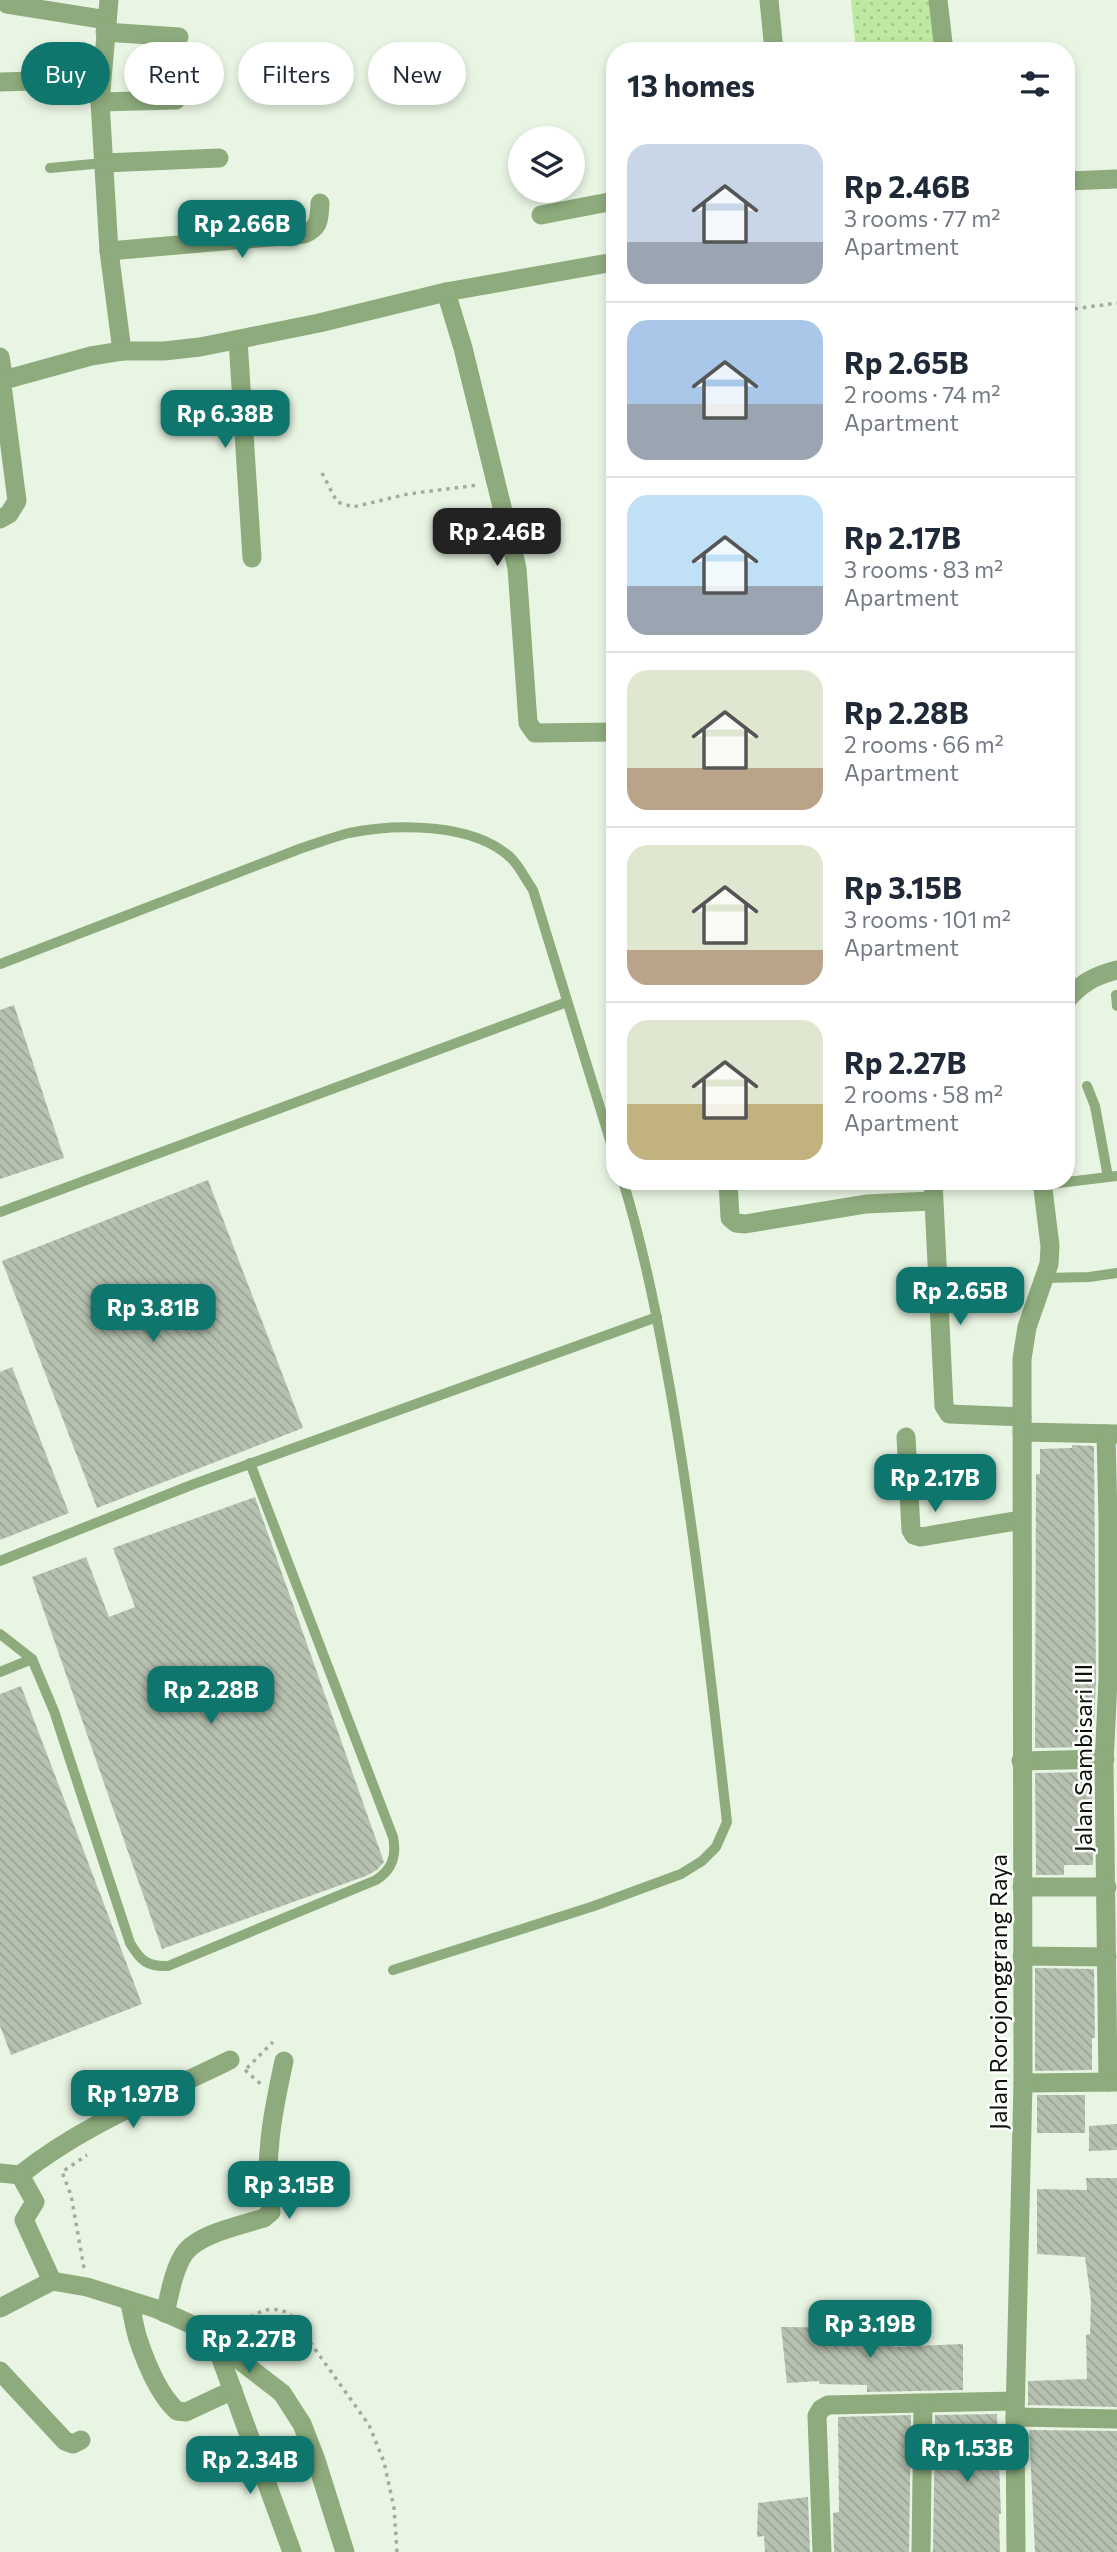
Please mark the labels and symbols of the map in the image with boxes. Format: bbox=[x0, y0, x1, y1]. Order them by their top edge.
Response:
pin: Rp 2.66B bbox=[170, 201, 314, 260]
pin: Rp 6.38B bbox=[153, 391, 297, 450]
pin: Rp 2.46B bbox=[425, 508, 569, 568]
pin: Rp 2.65B bbox=[888, 1268, 1032, 1327]
pin: Rp 3.81B bbox=[81, 1284, 225, 1344]
pin: Rp 2.17B bbox=[863, 1454, 1007, 1514]
street label: Jalan Sambisari III bbox=[1068, 1664, 1097, 1852]
pin: Rp 2.28B bbox=[139, 1666, 283, 1726]
street label: Jalan Rorojonggrang Raya bbox=[983, 1854, 1012, 2130]
pin: Rp 1.97B bbox=[61, 2070, 205, 2130]
pin: Rp 3.15B bbox=[217, 2162, 361, 2221]
pin: Rp 3.19B bbox=[798, 2300, 942, 2360]
pin: Rp 2.27B bbox=[177, 2316, 321, 2375]
pin: Rp 1.53B bbox=[895, 2424, 1039, 2484]
pin: Rp 2.34B bbox=[178, 2436, 322, 2496]

